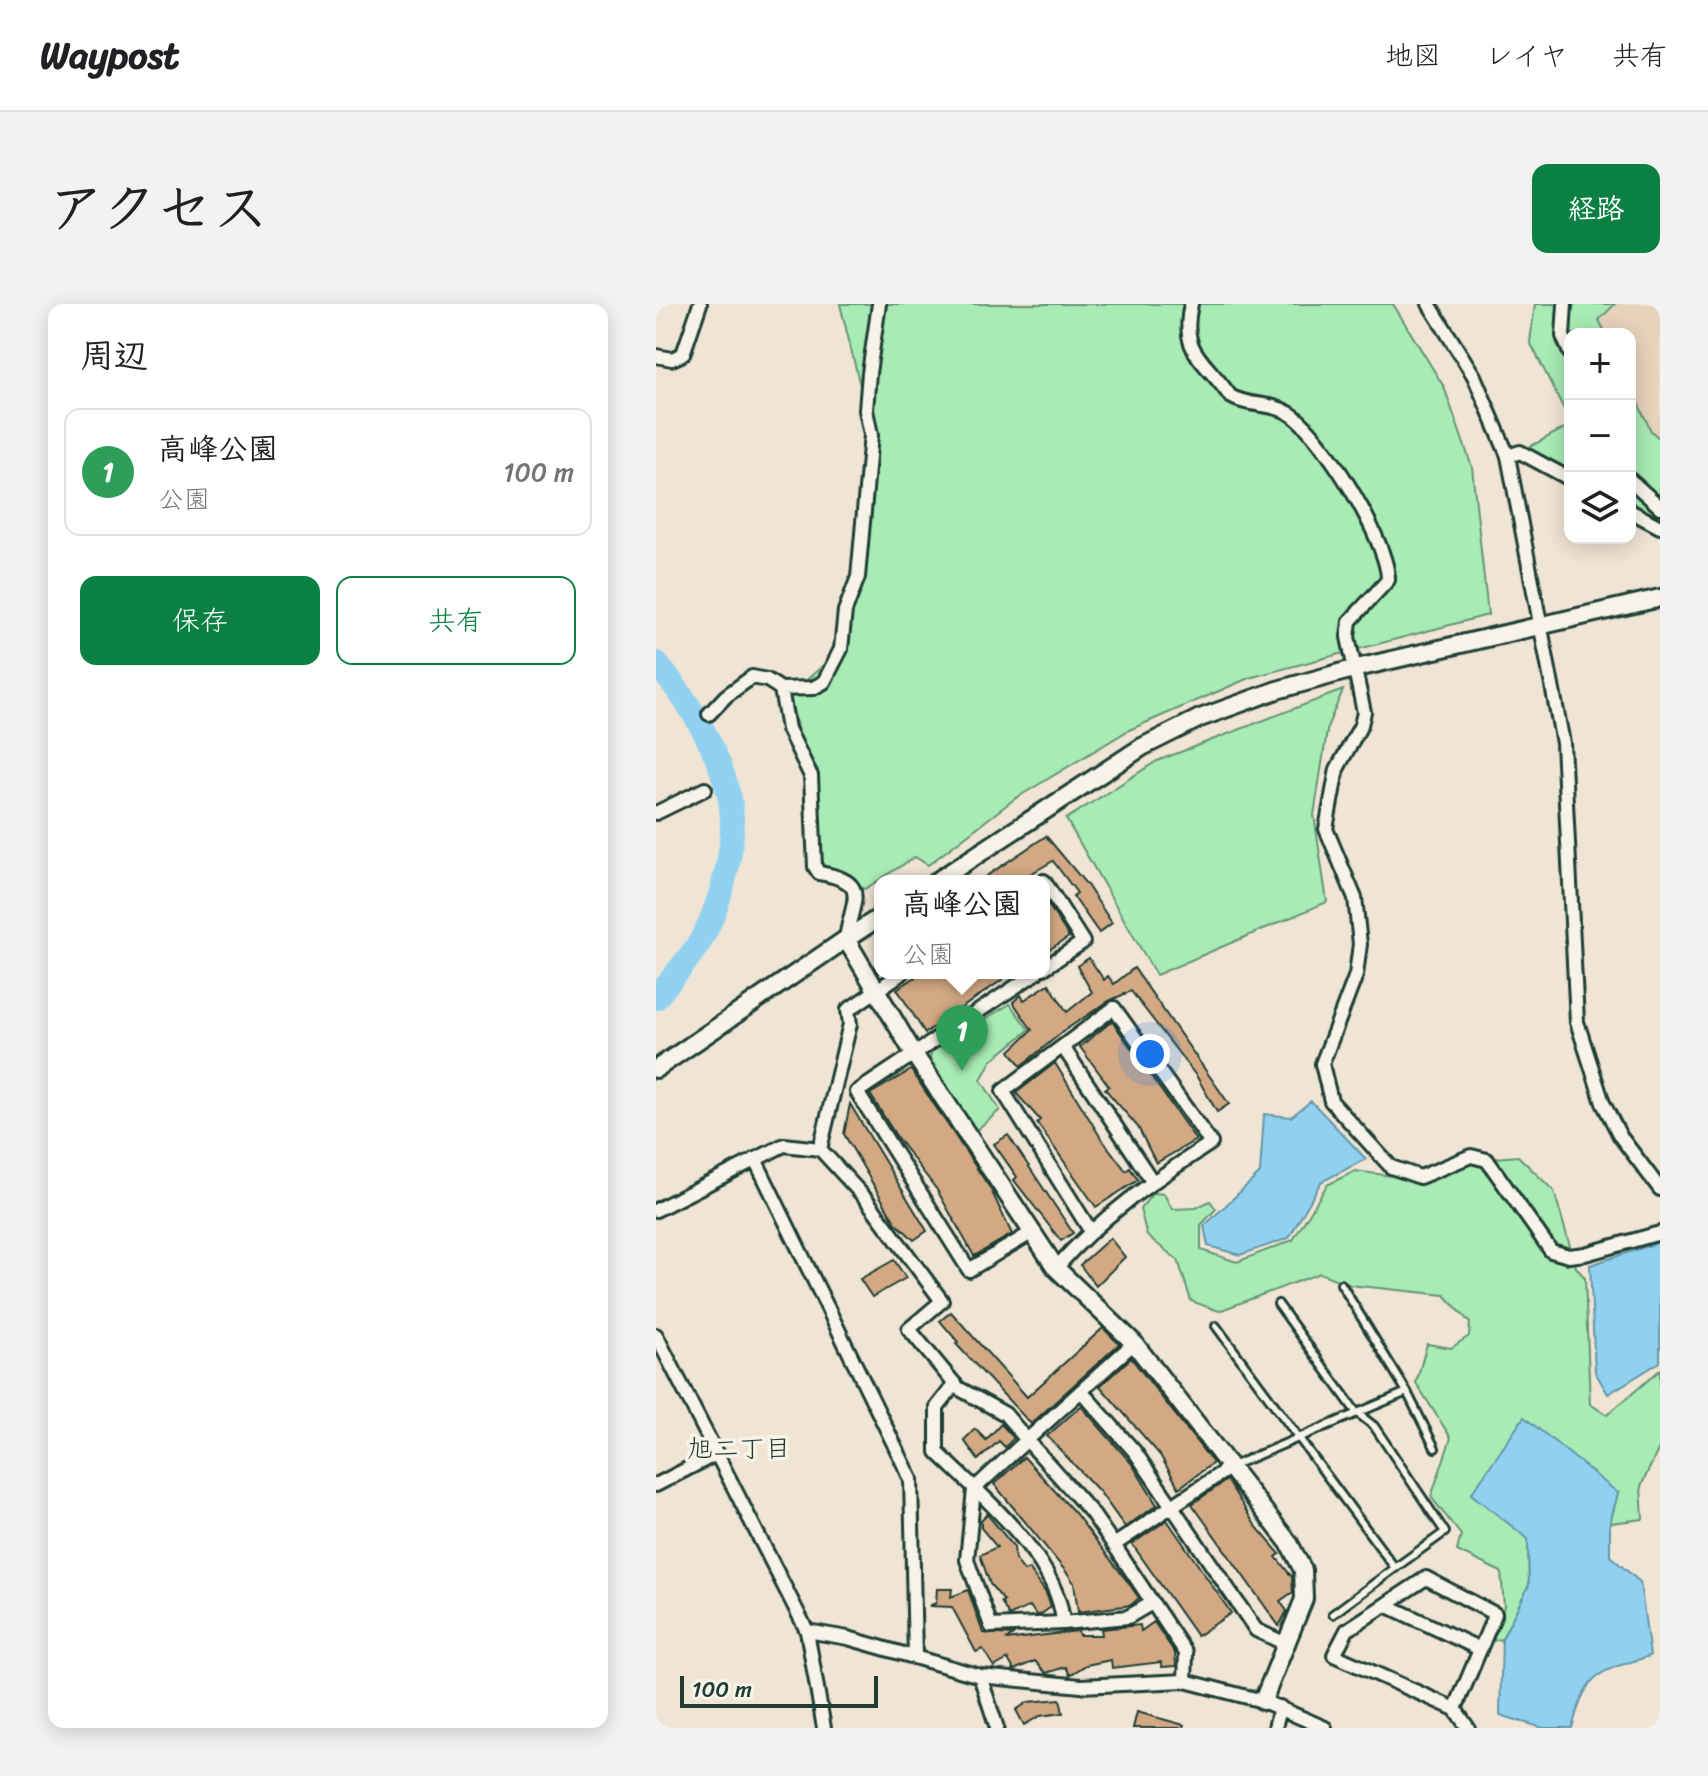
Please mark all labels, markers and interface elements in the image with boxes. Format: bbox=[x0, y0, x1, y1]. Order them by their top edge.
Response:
text: Waypost bbox=[40, 22, 180, 89]
text: 地図 bbox=[1385, 31, 1441, 80]
text: レイヤ bbox=[1485, 31, 1568, 80]
text: 共有 bbox=[1612, 31, 1668, 80]
text: アクセス bbox=[48, 159, 269, 258]
button: 経路 bbox=[1532, 164, 1660, 253]
text: 周辺 bbox=[80, 326, 148, 386]
map controls bbox=[1564, 328, 1636, 544]
button: + bbox=[1564, 328, 1636, 400]
button: − bbox=[1564, 400, 1636, 472]
text: 高峰公園 bbox=[158, 422, 278, 476]
text: 1 bbox=[102, 449, 114, 495]
text: 100 m bbox=[503, 449, 574, 495]
button: layers bbox=[1564, 472, 1636, 544]
text: 公園 bbox=[158, 476, 210, 522]
button: 保存 bbox=[80, 576, 320, 665]
button: 共有 bbox=[336, 576, 576, 665]
popup bbox=[874, 875, 1050, 979]
text: 高峰公園 bbox=[902, 877, 1022, 931]
text: 公園 bbox=[902, 931, 954, 977]
pin: 1 bbox=[936, 1005, 988, 1071]
your location bbox=[1130, 1034, 1170, 1074]
district label: 旭二丁目 bbox=[687, 1425, 791, 1471]
text: 100 m bbox=[692, 1670, 752, 1709]
scale bar bbox=[680, 1672, 878, 1708]

